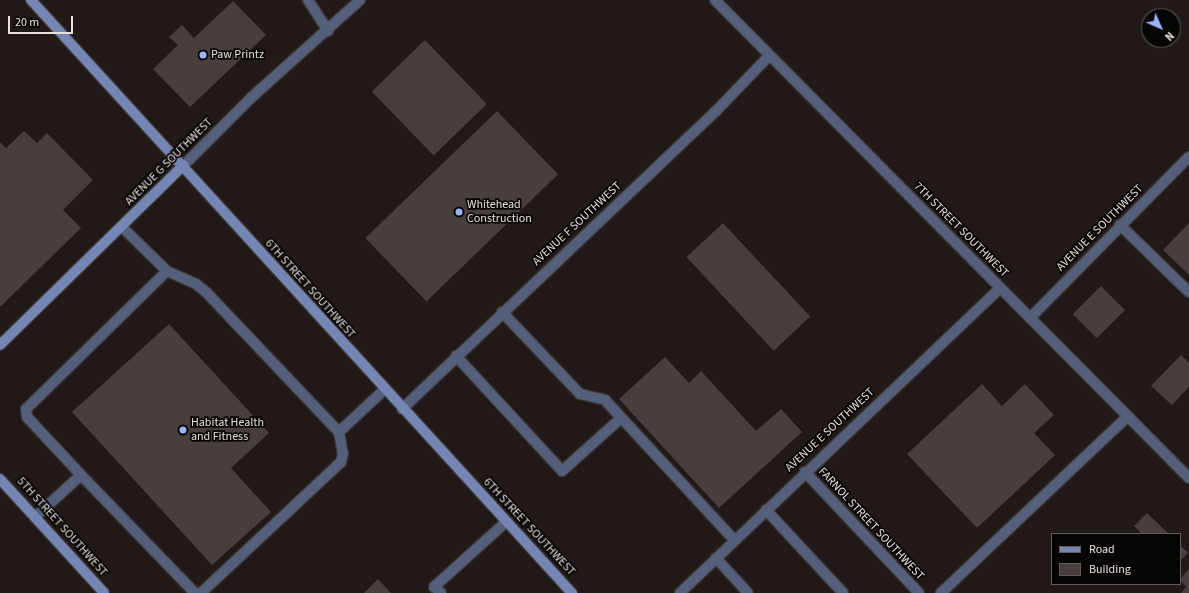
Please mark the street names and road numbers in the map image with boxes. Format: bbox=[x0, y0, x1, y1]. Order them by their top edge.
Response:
street label: AVENUE G SOUTHWEST bbox=[122, 115, 216, 209]
street label: AVENUE F SOUTHWEST bbox=[530, 179, 624, 269]
street label: 7TH STREET SOUTHWEST bbox=[911, 180, 1011, 280]
street label: AVENUE E SOUTHWEST bbox=[1054, 182, 1146, 274]
street label: 6TH STREET SOUTHWEST bbox=[262, 237, 358, 341]
street label: AVENUE E SOUTHWEST bbox=[782, 385, 878, 475]
street label: FARNOL STREET SOUTHWEST bbox=[815, 465, 927, 583]
street label: 5TH STREET SOUTHWEST bbox=[14, 475, 110, 579]
street label: 6TH STREET SOUTHWEST bbox=[480, 475, 578, 579]

